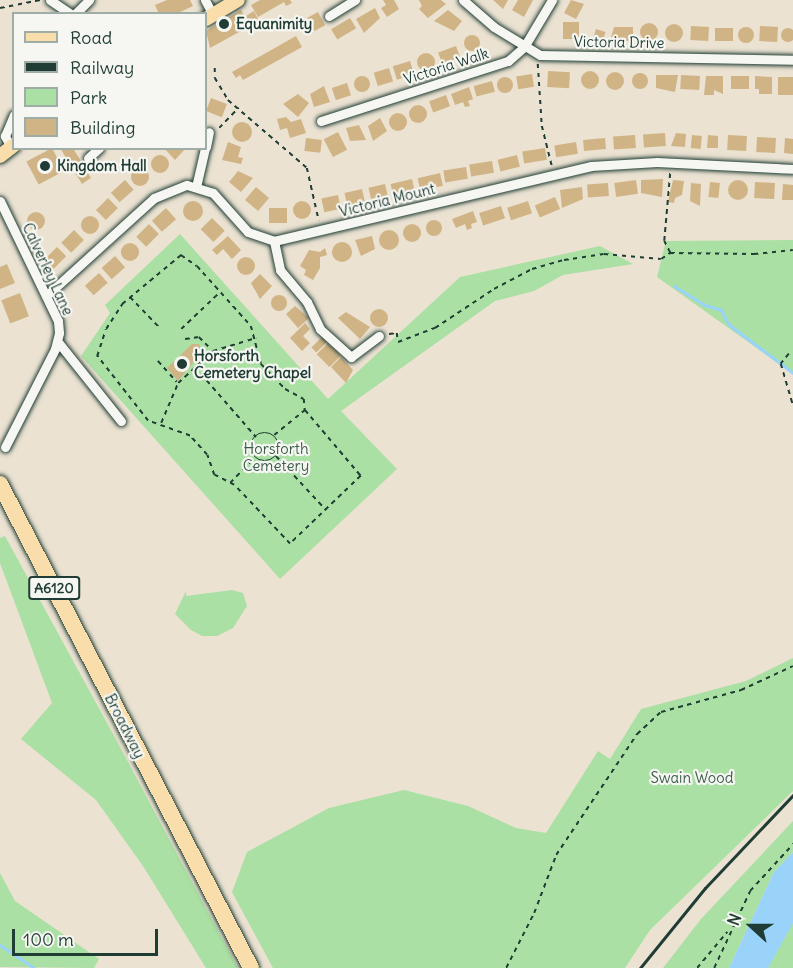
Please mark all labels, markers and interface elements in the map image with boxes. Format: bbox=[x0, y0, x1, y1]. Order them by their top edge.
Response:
legend bbox=[12, 12, 207, 150]
place label: Equanimity bbox=[236, 15, 312, 33]
marker: Equanimity bbox=[217, 17, 231, 31]
text: Road bbox=[70, 26, 112, 49]
street label: Victoria Drive bbox=[573, 32, 665, 52]
street label: Victoria Walk bbox=[401, 44, 491, 88]
text: Railway bbox=[70, 56, 134, 79]
text: Park bbox=[70, 86, 107, 109]
text: Building bbox=[70, 116, 135, 139]
place label: Kingdom Hall bbox=[57, 157, 147, 175]
marker: Kingdom Hall bbox=[38, 159, 52, 173]
street label: Victoria Mount bbox=[337, 179, 437, 221]
street label: Calverley Lane bbox=[19, 220, 77, 318]
place label: Horsforth Cemetery Chapel bbox=[194, 346, 311, 381]
marker: Horsforth Cemetery Chapel bbox=[175, 357, 189, 371]
park label: Horsforth Cemetery bbox=[243, 439, 309, 474]
road number: A6120 bbox=[27, 577, 81, 599]
street label: Broadway bbox=[101, 691, 149, 761]
park label: Swain Wood bbox=[651, 769, 733, 787]
north arrow bbox=[721, 896, 781, 956]
text: N bbox=[723, 911, 746, 928]
scale bar bbox=[15, 917, 160, 955]
text: 100 m bbox=[23, 928, 74, 951]

